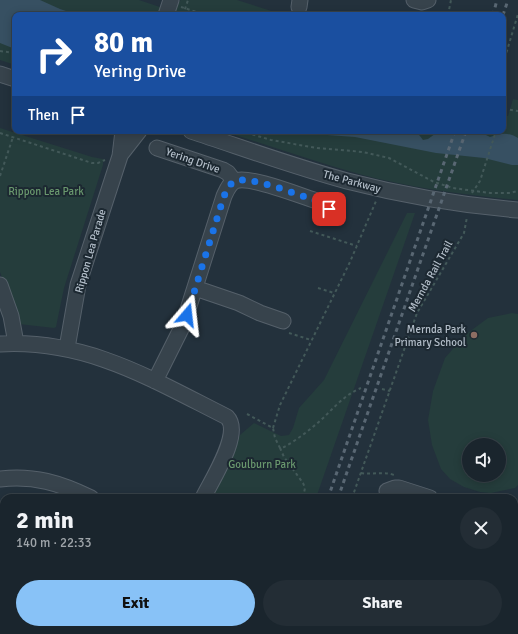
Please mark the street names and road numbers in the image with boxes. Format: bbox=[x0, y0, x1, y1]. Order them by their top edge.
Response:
street label: Yering Drive bbox=[164, 145, 222, 176]
street label: The Parkway bbox=[322, 168, 383, 196]
street label: Rippon Lea Parade bbox=[72, 208, 109, 295]
street label: Mernda Rail Trail bbox=[405, 238, 455, 314]

